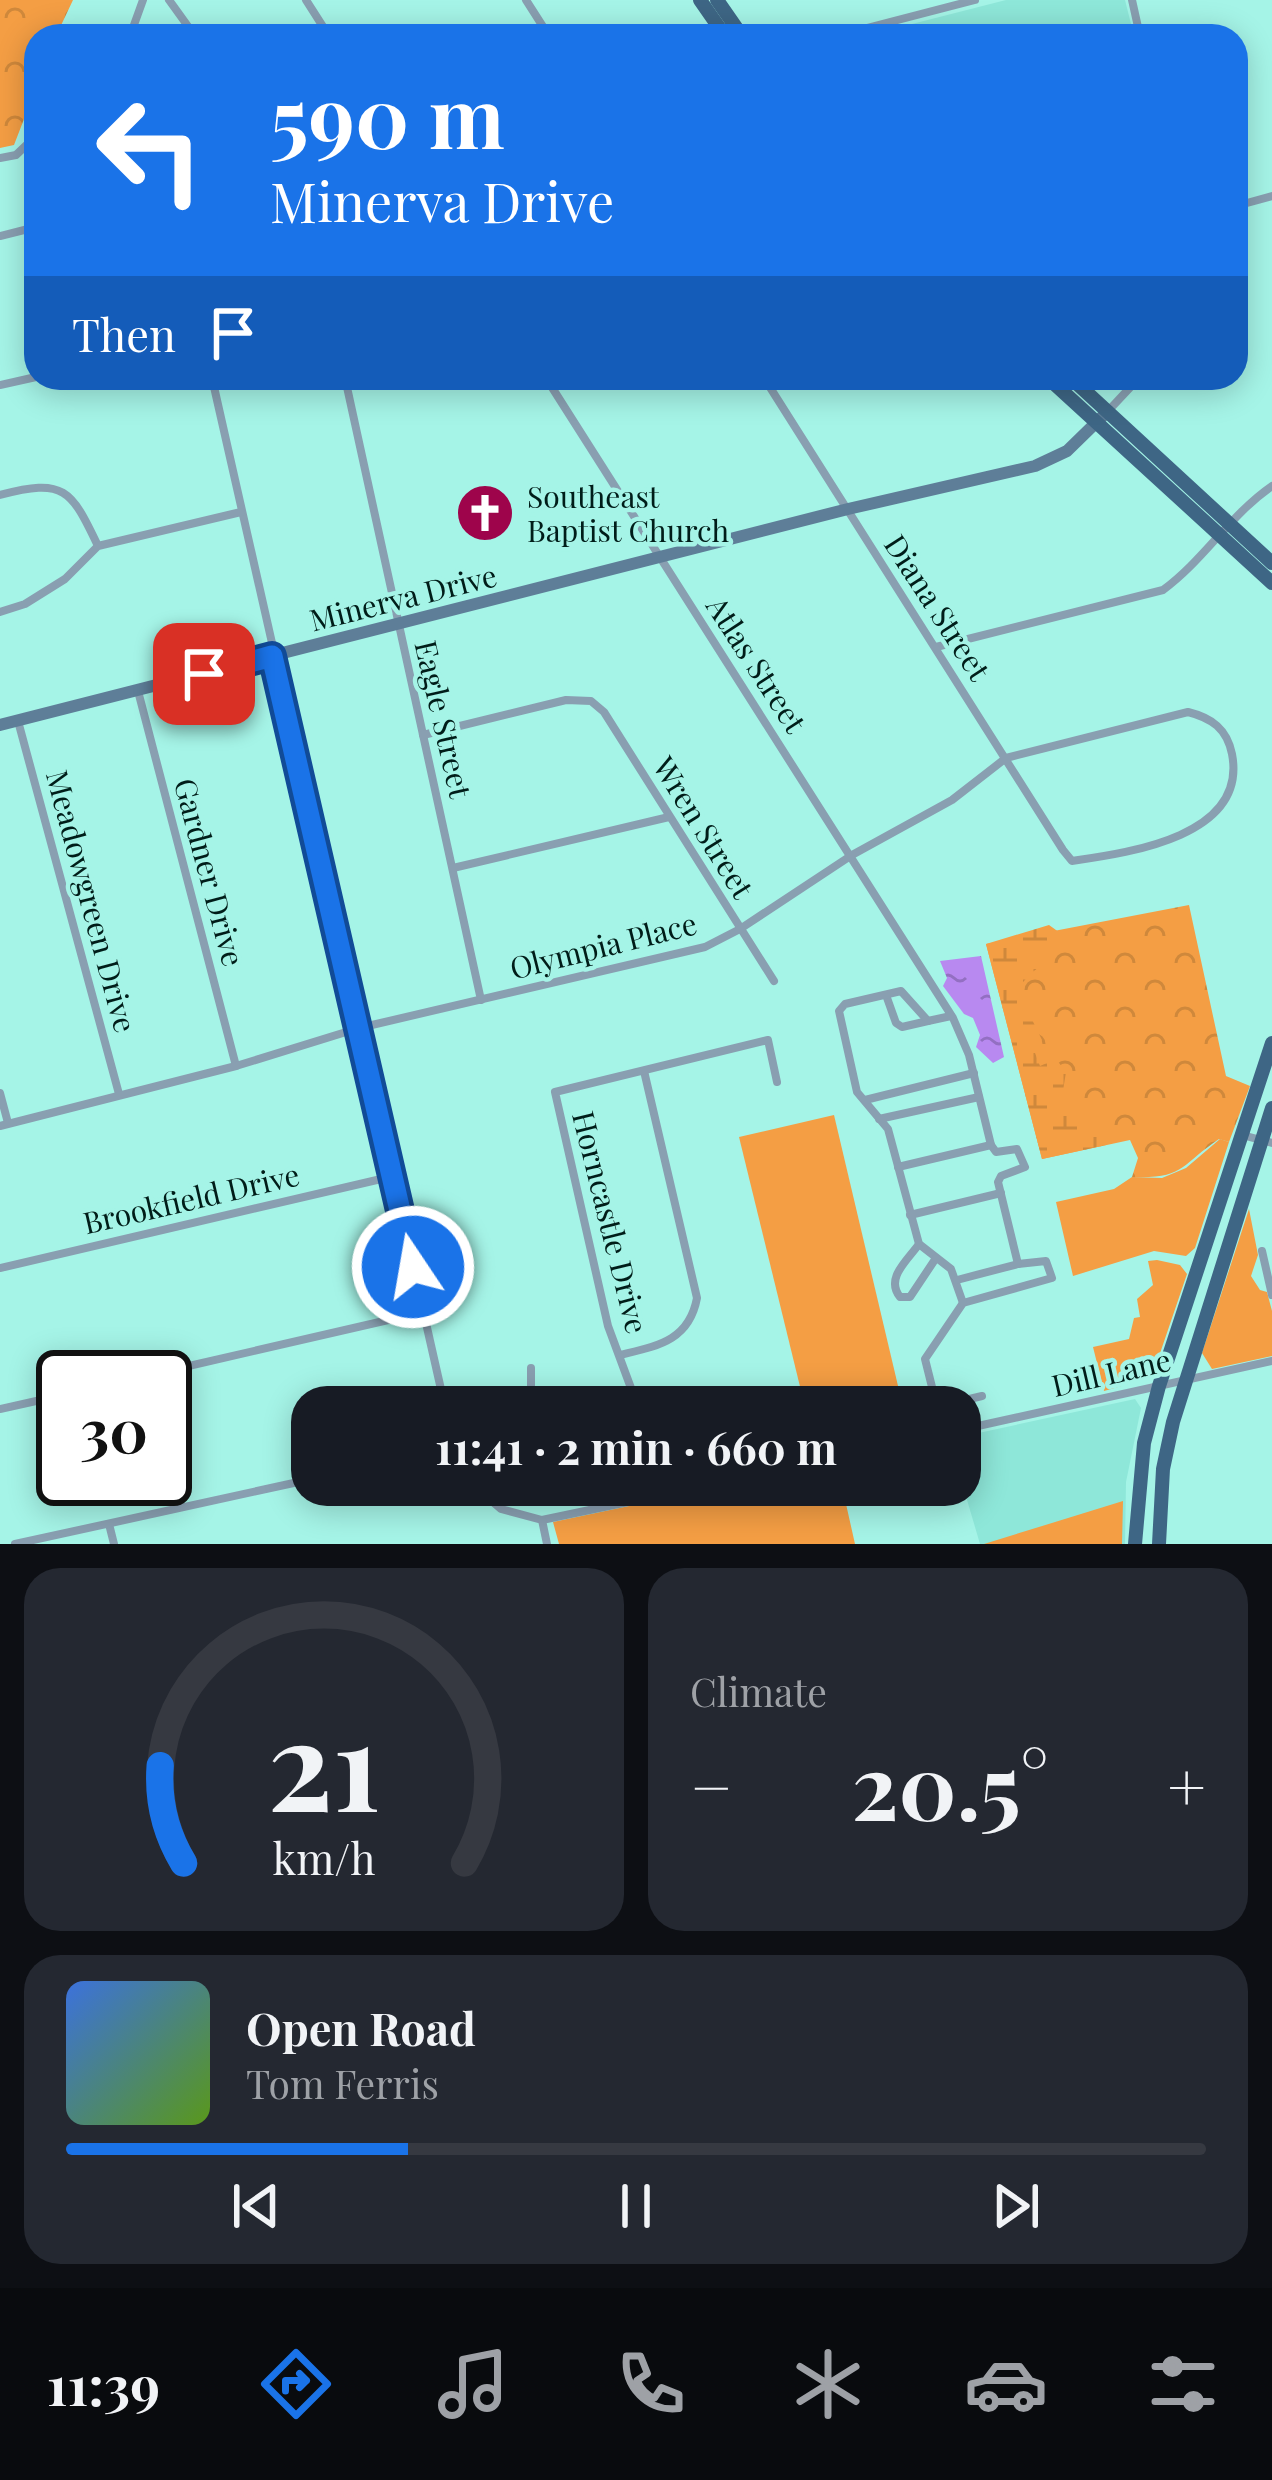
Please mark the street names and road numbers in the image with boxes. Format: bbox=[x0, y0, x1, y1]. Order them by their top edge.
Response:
street label: Diana Street bbox=[876, 527, 1000, 688]
street label: Minerva Drive bbox=[305, 554, 501, 640]
street label: Atlas Street bbox=[698, 587, 816, 740]
street label: Eagle Street bbox=[406, 636, 482, 802]
street label: Wren Street bbox=[644, 748, 763, 906]
street label: Meadowgreen Drive bbox=[38, 765, 146, 1037]
street label: Gardner Drive bbox=[166, 774, 254, 970]
street label: Olympia Place bbox=[505, 902, 701, 988]
street label: Horncastle Drive bbox=[564, 1107, 658, 1337]
street label: Brookfield Drive bbox=[79, 1154, 303, 1242]
street label: Dill Lane bbox=[1048, 1339, 1174, 1405]

